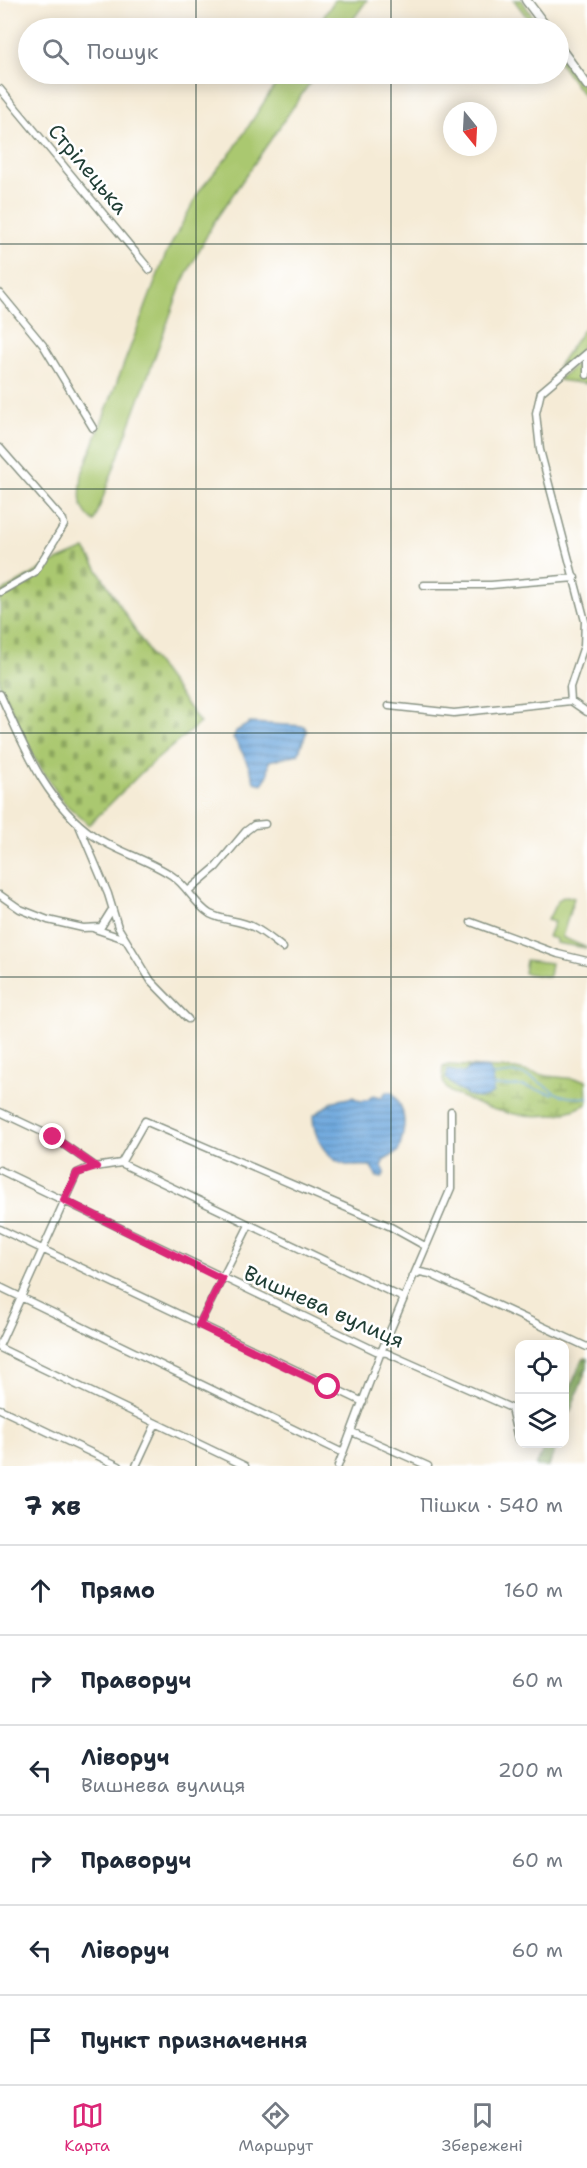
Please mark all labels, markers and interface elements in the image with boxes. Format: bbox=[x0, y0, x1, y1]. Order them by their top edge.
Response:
search box bbox=[18, 18, 569, 84]
icon: search bbox=[39, 35, 72, 68]
text: Пошук bbox=[87, 37, 158, 66]
north arrow bbox=[443, 102, 497, 156]
street label: Стрілецька bbox=[42, 118, 134, 220]
route end bbox=[39, 1123, 65, 1149]
street label: Вишнева вулиця bbox=[239, 1259, 409, 1355]
map controls bbox=[515, 1340, 569, 1448]
button: locate bbox=[515, 1340, 569, 1394]
route start bbox=[314, 1373, 340, 1399]
button: layers bbox=[515, 1394, 569, 1448]
text: 7 хв bbox=[24, 1488, 81, 1523]
text: Пішки · 540 m bbox=[420, 1492, 563, 1518]
icon: ahead bbox=[24, 1574, 57, 1607]
text: Прямо bbox=[81, 1576, 155, 1605]
text: 160 m bbox=[504, 1577, 563, 1603]
icon: right bbox=[24, 1664, 57, 1697]
text: Праворуч bbox=[81, 1666, 191, 1695]
text: 60 m bbox=[511, 1667, 563, 1693]
text: Ліворуч bbox=[81, 1743, 169, 1772]
icon: left bbox=[24, 1754, 57, 1787]
text: 200 m bbox=[498, 1757, 563, 1783]
text: Вишнева вулиця bbox=[81, 1772, 246, 1798]
icon: right bbox=[24, 1844, 57, 1877]
text: Праворуч bbox=[81, 1846, 191, 1875]
text: 60 m bbox=[511, 1847, 563, 1873]
icon: left bbox=[24, 1934, 57, 1967]
text: Ліворуч bbox=[81, 1936, 169, 1965]
text: 60 m bbox=[511, 1937, 563, 1963]
icon: arrive bbox=[24, 2024, 57, 2057]
text: Пункт призначення bbox=[81, 2026, 308, 2055]
tab: Карта bbox=[64, 2099, 110, 2156]
tab: Маршрут bbox=[239, 2099, 313, 2156]
tab: Збережені bbox=[442, 2099, 523, 2156]

